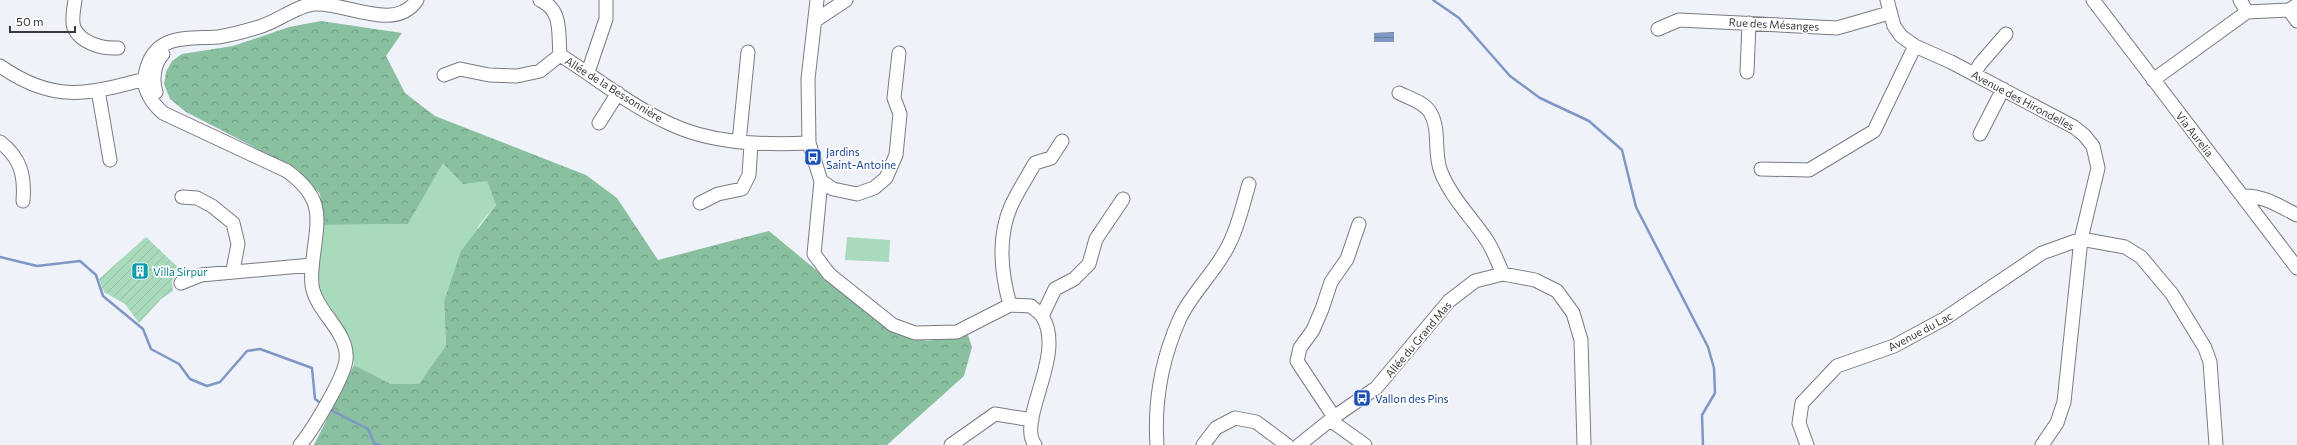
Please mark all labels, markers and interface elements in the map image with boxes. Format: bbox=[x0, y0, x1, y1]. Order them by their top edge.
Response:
scale bar bbox=[10, 8, 75, 34]
text: 50 m bbox=[16, 14, 44, 28]
street label: Rue des Mésanges bbox=[1728, 15, 1820, 33]
street label: Allée de la Bessonnière bbox=[563, 54, 665, 124]
street label: Avenue des Hirondelles bbox=[1969, 67, 2077, 133]
street label: Via Aurelia bbox=[2173, 109, 2217, 159]
place label: Jardins Saint-Antoine bbox=[826, 145, 896, 171]
bus stop icon: Jardins Saint-Antoine bbox=[803, 147, 823, 167]
building icon: Villa Sirpur bbox=[130, 261, 150, 281]
place label: Villa Sirpur bbox=[153, 265, 208, 278]
street label: Allée du Grand Mas bbox=[1382, 298, 1454, 380]
street label: Avenue du Lac bbox=[1886, 309, 1954, 353]
bus stop icon: Vallon des Pins bbox=[1352, 388, 1372, 408]
place label: Vallon des Pins bbox=[1375, 392, 1449, 405]

